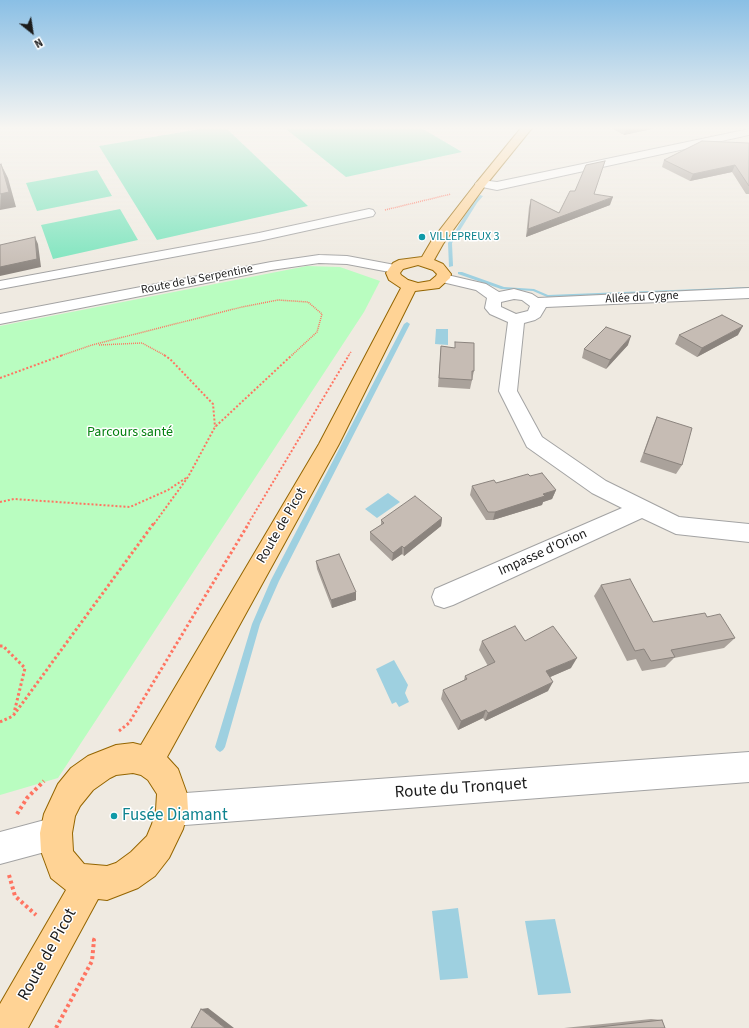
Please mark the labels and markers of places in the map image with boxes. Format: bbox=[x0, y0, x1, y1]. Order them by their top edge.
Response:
place label: VILLEPREUX 3 bbox=[430, 230, 499, 244]
marker: VILLEPREUX 3 bbox=[417, 232, 427, 242]
place label: Fusée Diamant bbox=[122, 806, 228, 826]
marker: Fusée Diamant bbox=[109, 811, 119, 821]

